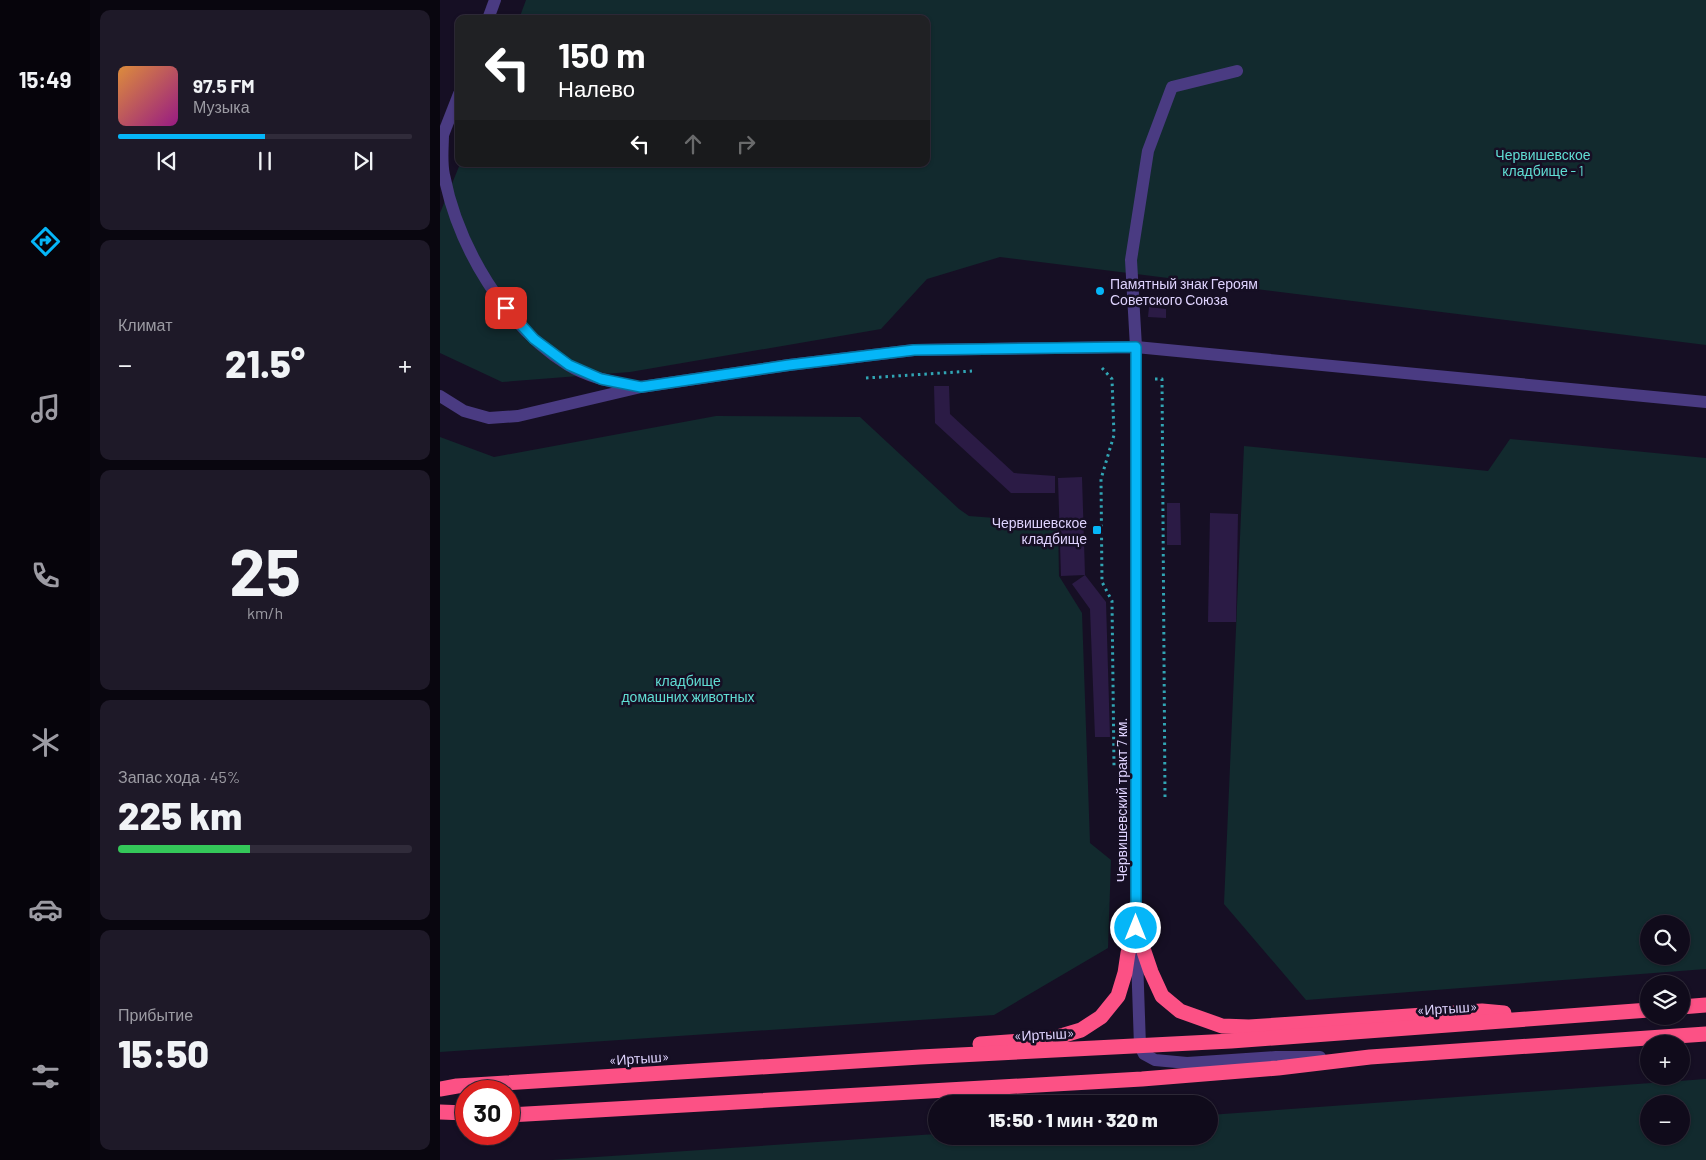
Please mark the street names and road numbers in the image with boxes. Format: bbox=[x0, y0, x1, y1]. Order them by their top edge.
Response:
street label: Червишевский тракт 7 км. bbox=[1113, 718, 1130, 882]
street label: «Иртыш» bbox=[1416, 997, 1478, 1019]
street label: «Иртыш» bbox=[1013, 1024, 1075, 1044]
street label: «Иртыш» bbox=[608, 1047, 670, 1069]

